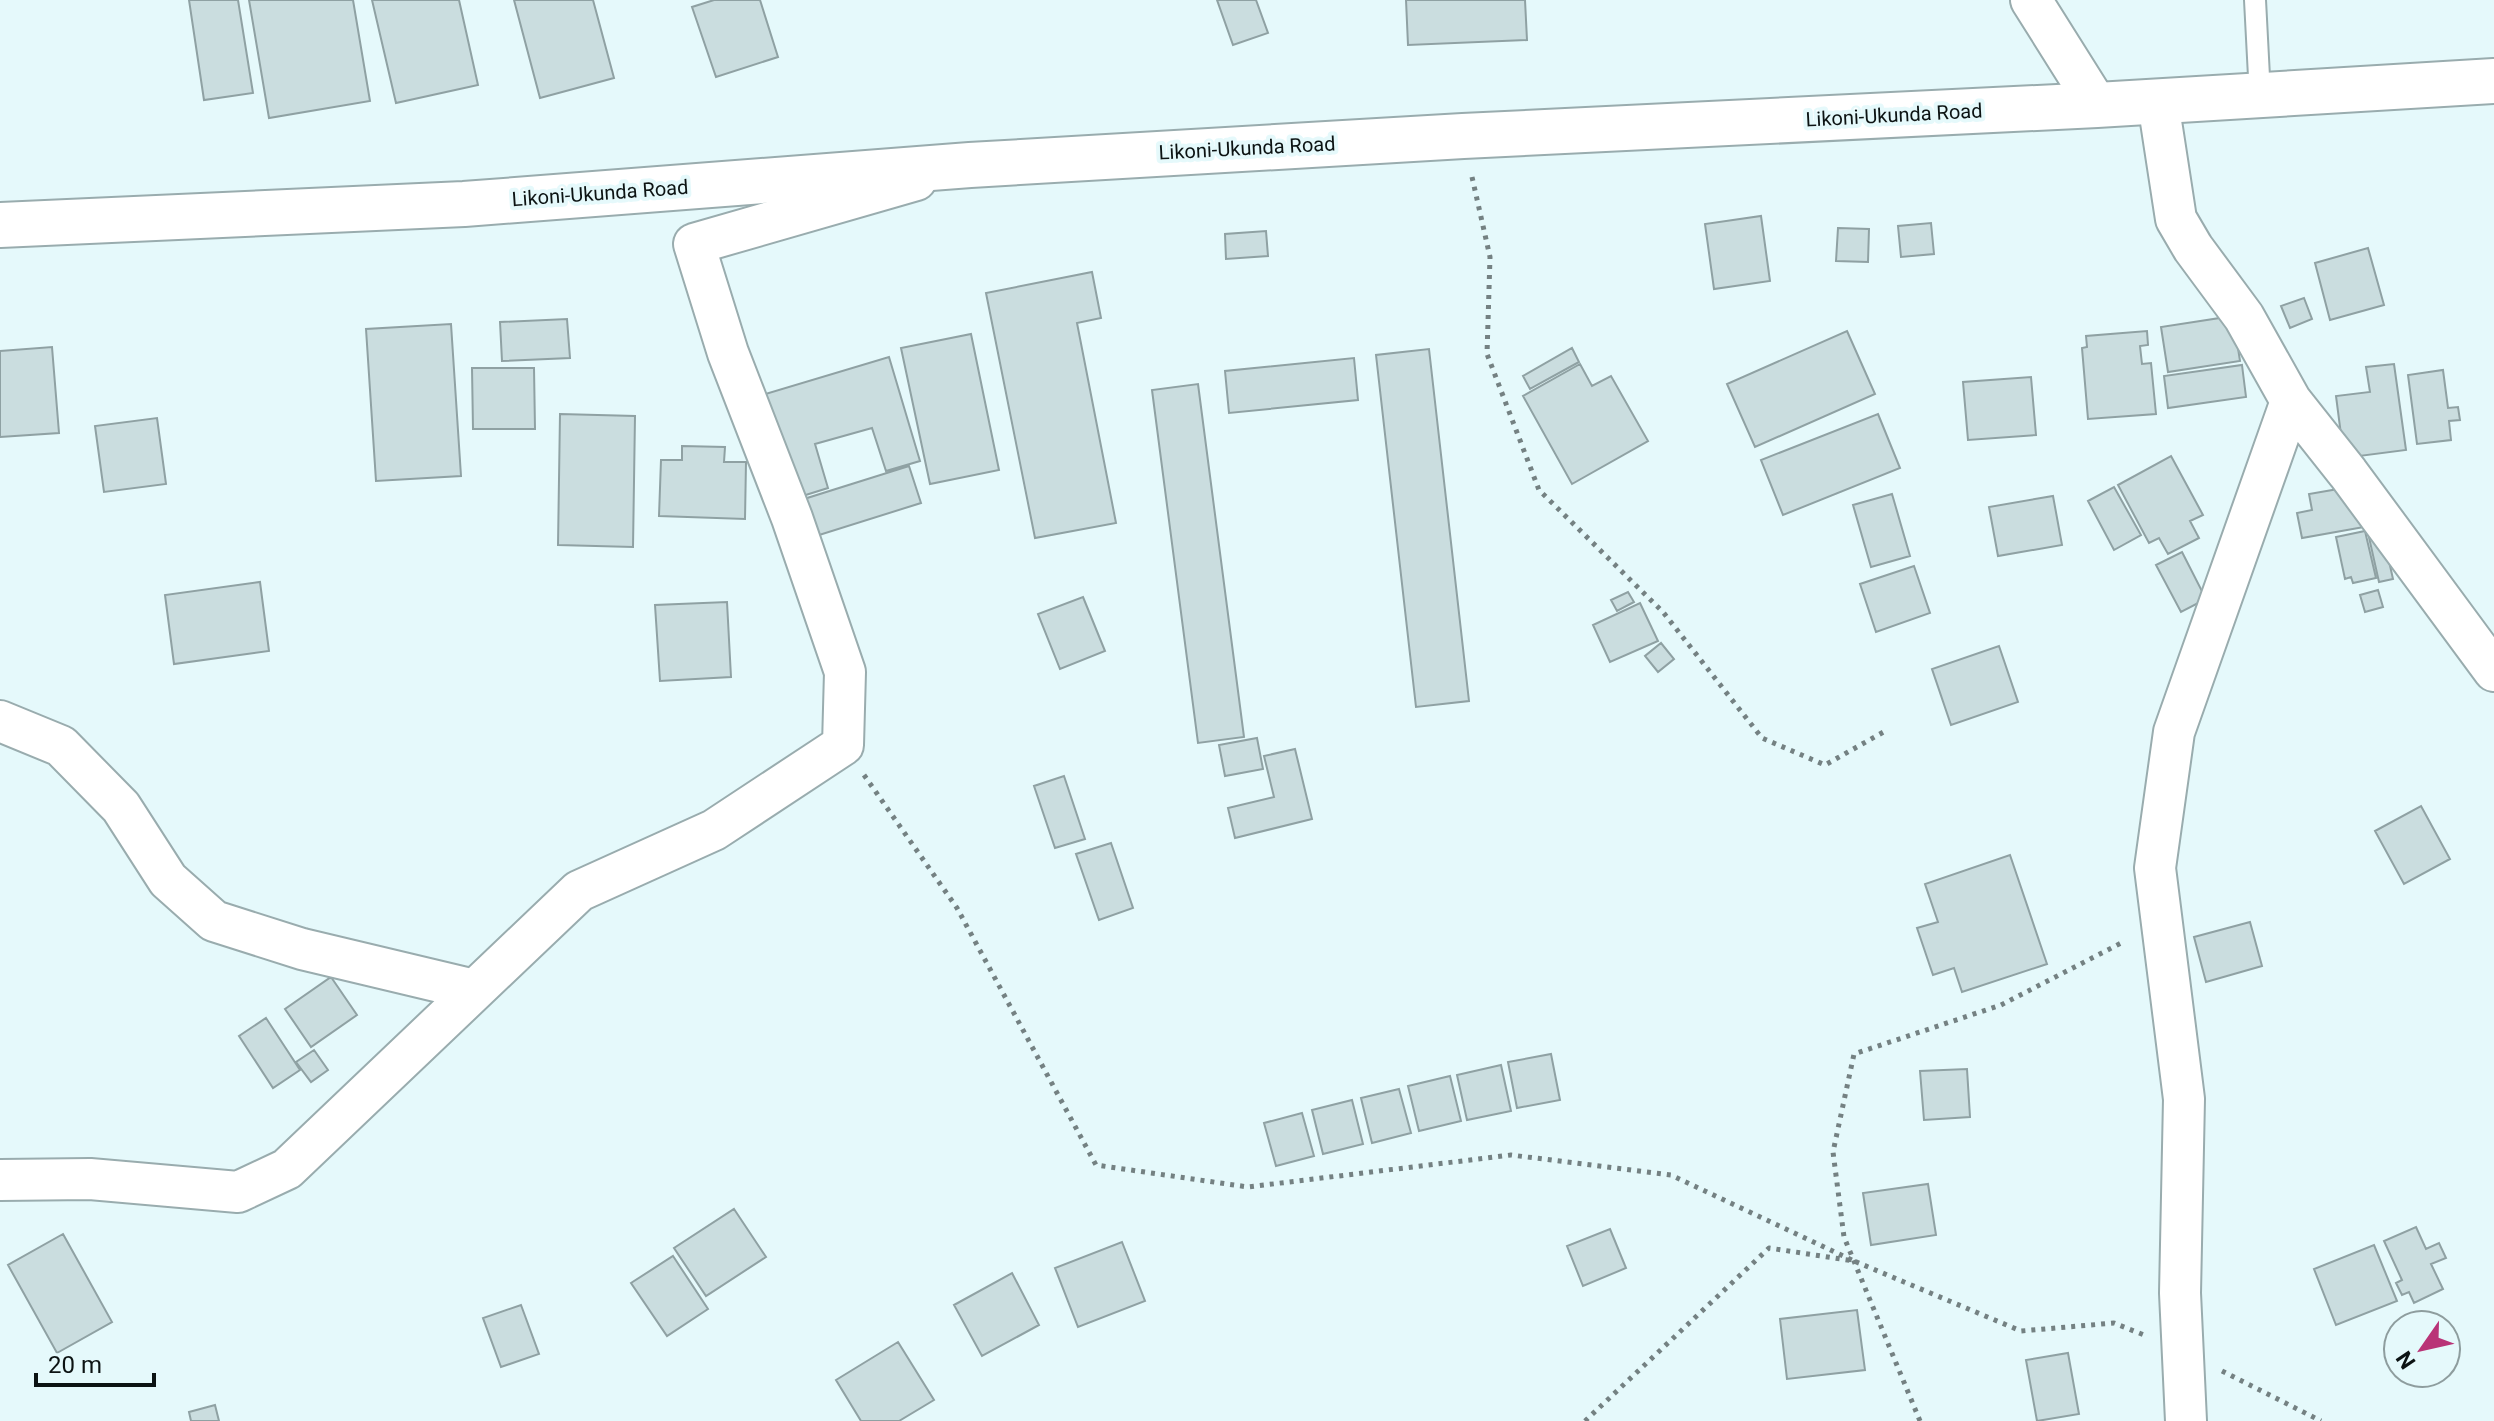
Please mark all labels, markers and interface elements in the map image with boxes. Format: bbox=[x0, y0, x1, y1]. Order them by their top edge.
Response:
street label: Likoni-Ukunda Road bbox=[1805, 98, 1983, 132]
street label: Likoni-Ukunda Road bbox=[1158, 131, 1336, 165]
street label: Likoni-Ukunda Road bbox=[511, 175, 689, 211]
north arrow bbox=[2382, 1309, 2462, 1389]
scale bar bbox=[36, 1337, 154, 1387]
text: N bbox=[2391, 1346, 2421, 1373]
text: 20 m bbox=[48, 1351, 102, 1379]

